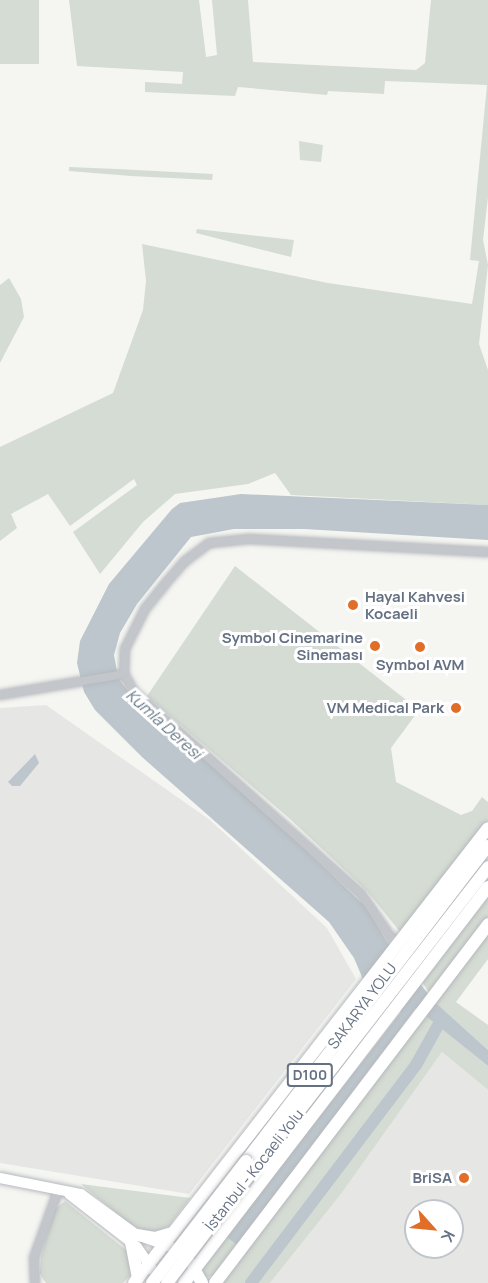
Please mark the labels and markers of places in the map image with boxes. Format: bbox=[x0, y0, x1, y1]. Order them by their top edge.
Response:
place label: Hayal Kahvesi Kocaeli bbox=[365, 587, 465, 622]
marker: Hayal Kahvesi Kocaeli bbox=[346, 598, 360, 612]
place label: Symbol Cinemarine Sineması bbox=[222, 628, 363, 663]
marker: Symbol Cinemarine Sineması bbox=[368, 639, 382, 653]
marker: Symbol AVM bbox=[413, 640, 427, 654]
place label: Symbol AVM bbox=[376, 656, 464, 674]
place label: VM Medical Park bbox=[327, 699, 444, 717]
marker: VM Medical Park bbox=[449, 701, 463, 715]
place label: BriSA bbox=[412, 1169, 452, 1187]
marker: BriSA bbox=[457, 1171, 471, 1185]

